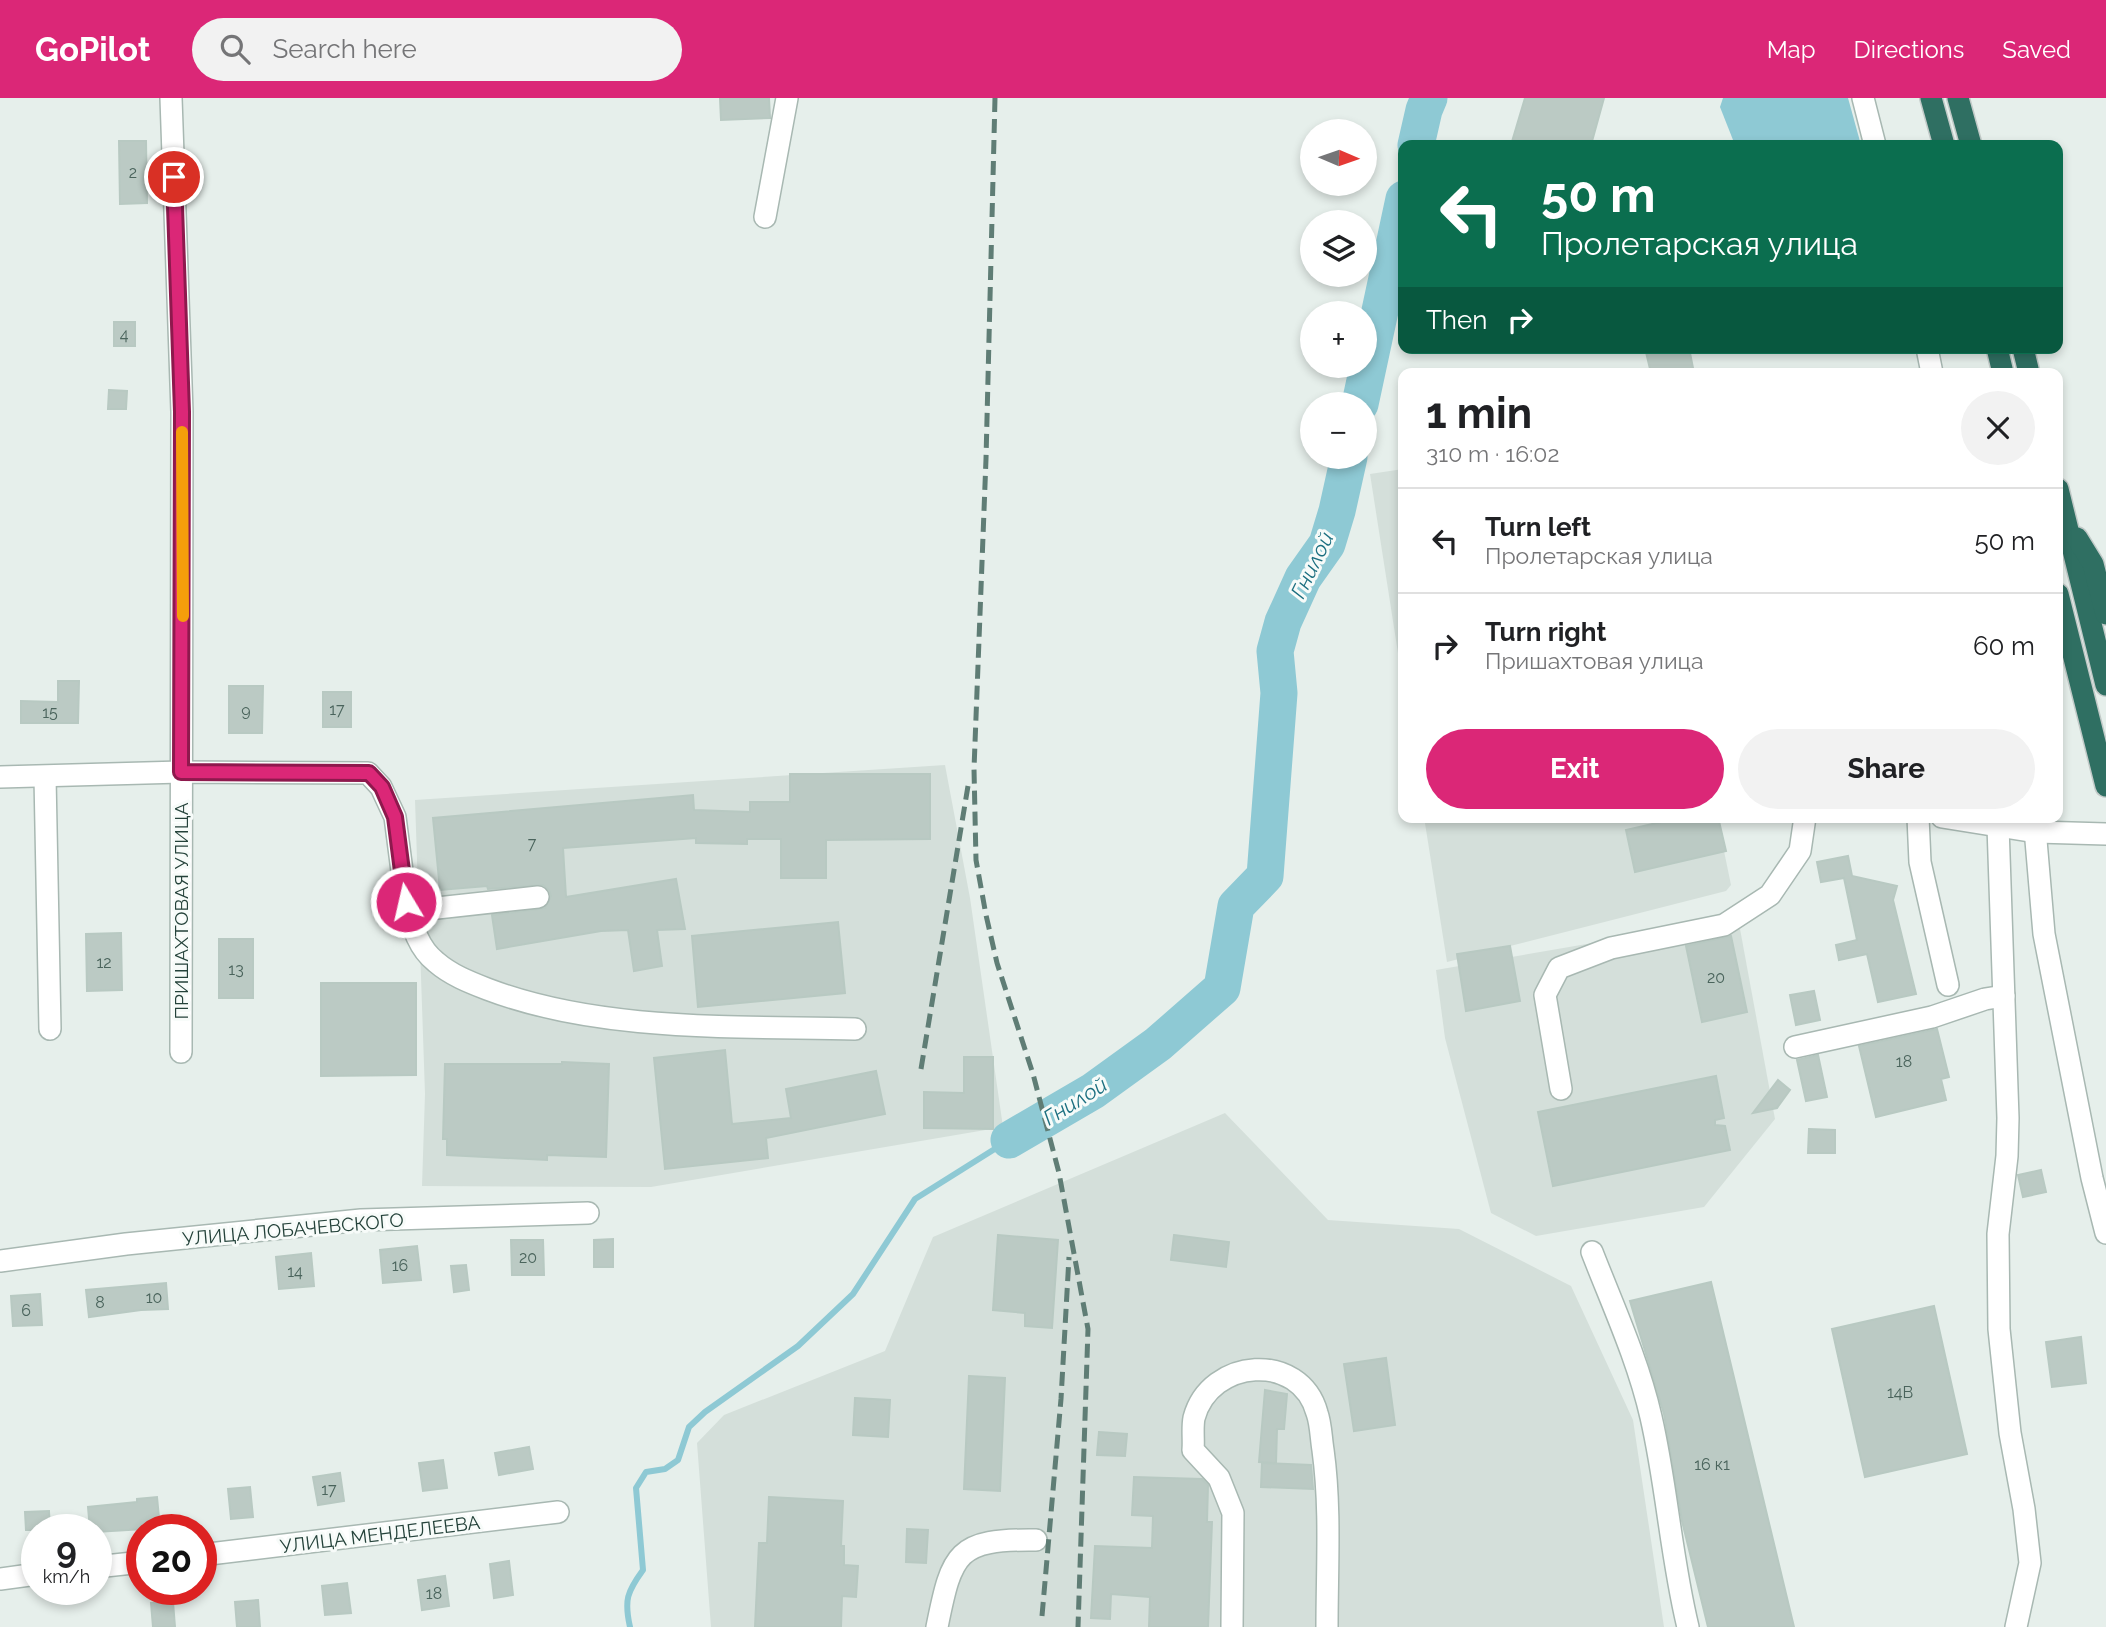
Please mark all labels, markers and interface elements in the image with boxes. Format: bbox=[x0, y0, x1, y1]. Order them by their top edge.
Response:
search box bbox=[192, 18, 682, 81]
text: GoPilot bbox=[35, 30, 150, 69]
icon: search bbox=[216, 30, 254, 68]
text: Search here bbox=[272, 34, 417, 64]
text: Map bbox=[1767, 35, 1816, 64]
text: Directions bbox=[1854, 35, 1964, 64]
text: Saved bbox=[2002, 35, 2071, 64]
north arrow bbox=[1300, 119, 1377, 196]
map controls bbox=[1300, 119, 1377, 469]
pin bbox=[144, 147, 204, 207]
icon: arrive bbox=[155, 158, 193, 196]
house number: 2 bbox=[129, 163, 137, 182]
text: 50 m bbox=[1541, 166, 1656, 223]
icon: left bbox=[1426, 168, 1517, 259]
button: layers bbox=[1300, 210, 1377, 287]
text: Пролетарская улица bbox=[1541, 225, 1858, 262]
button: + bbox=[1300, 301, 1377, 378]
icon: right bbox=[1501, 301, 1539, 339]
text: Then bbox=[1426, 305, 1487, 335]
house number: 4 bbox=[120, 325, 129, 344]
text: 1 min bbox=[1426, 389, 1532, 438]
button: close bbox=[1961, 391, 2035, 465]
button: − bbox=[1300, 392, 1377, 469]
text: 310 m · 16:02 bbox=[1426, 440, 1559, 467]
text: Turn left bbox=[1485, 512, 1591, 542]
icon: left bbox=[1426, 522, 1464, 560]
text: 50 m bbox=[1974, 526, 2035, 556]
water label: Гнилой bbox=[1285, 528, 1339, 602]
text: Пролетарская улица bbox=[1485, 542, 1713, 569]
text: Turn right bbox=[1485, 617, 1606, 647]
icon: right bbox=[1426, 627, 1464, 665]
text: 60 m bbox=[1973, 631, 2035, 661]
text: Пришахтовая улица bbox=[1485, 647, 1703, 674]
house number: 17 bbox=[329, 700, 345, 719]
house number: 9 bbox=[241, 701, 251, 720]
house number: 15 bbox=[42, 703, 58, 722]
button: Exit bbox=[1426, 729, 1724, 809]
button: Share bbox=[1738, 729, 2035, 809]
street label: ПРИШАХТОВАЯ УЛИЦА bbox=[170, 802, 192, 1020]
house number: 7 bbox=[528, 834, 537, 853]
position arrow bbox=[369, 865, 443, 939]
house number: 12 bbox=[96, 953, 112, 972]
house number: 13 bbox=[228, 960, 244, 979]
house number: 20 bbox=[1707, 968, 1725, 987]
house number: 18 bbox=[1896, 1052, 1912, 1071]
water label: Гнилой bbox=[1038, 1072, 1112, 1130]
street label: УЛИЦА ЛОБАЧЕВСКОГО bbox=[181, 1208, 405, 1250]
house number: 20 bbox=[519, 1248, 537, 1267]
house number: 16 bbox=[392, 1256, 408, 1275]
house number: 14 bbox=[287, 1262, 303, 1281]
house number: 10 bbox=[146, 1288, 162, 1307]
house number: 8 bbox=[95, 1293, 105, 1312]
house number: 6 bbox=[21, 1301, 31, 1320]
house number: 14В bbox=[1887, 1383, 1913, 1402]
house number: 16 к1 bbox=[1694, 1455, 1730, 1474]
house number: 17 bbox=[321, 1480, 337, 1499]
street label: УЛИЦА МЕНДЕЛЕЕВА bbox=[279, 1511, 481, 1557]
speed limit sign: 20 bbox=[126, 1514, 217, 1605]
text: 9 bbox=[56, 1530, 77, 1571]
text: km/h bbox=[43, 1566, 90, 1587]
house number: 18 bbox=[426, 1584, 442, 1603]

